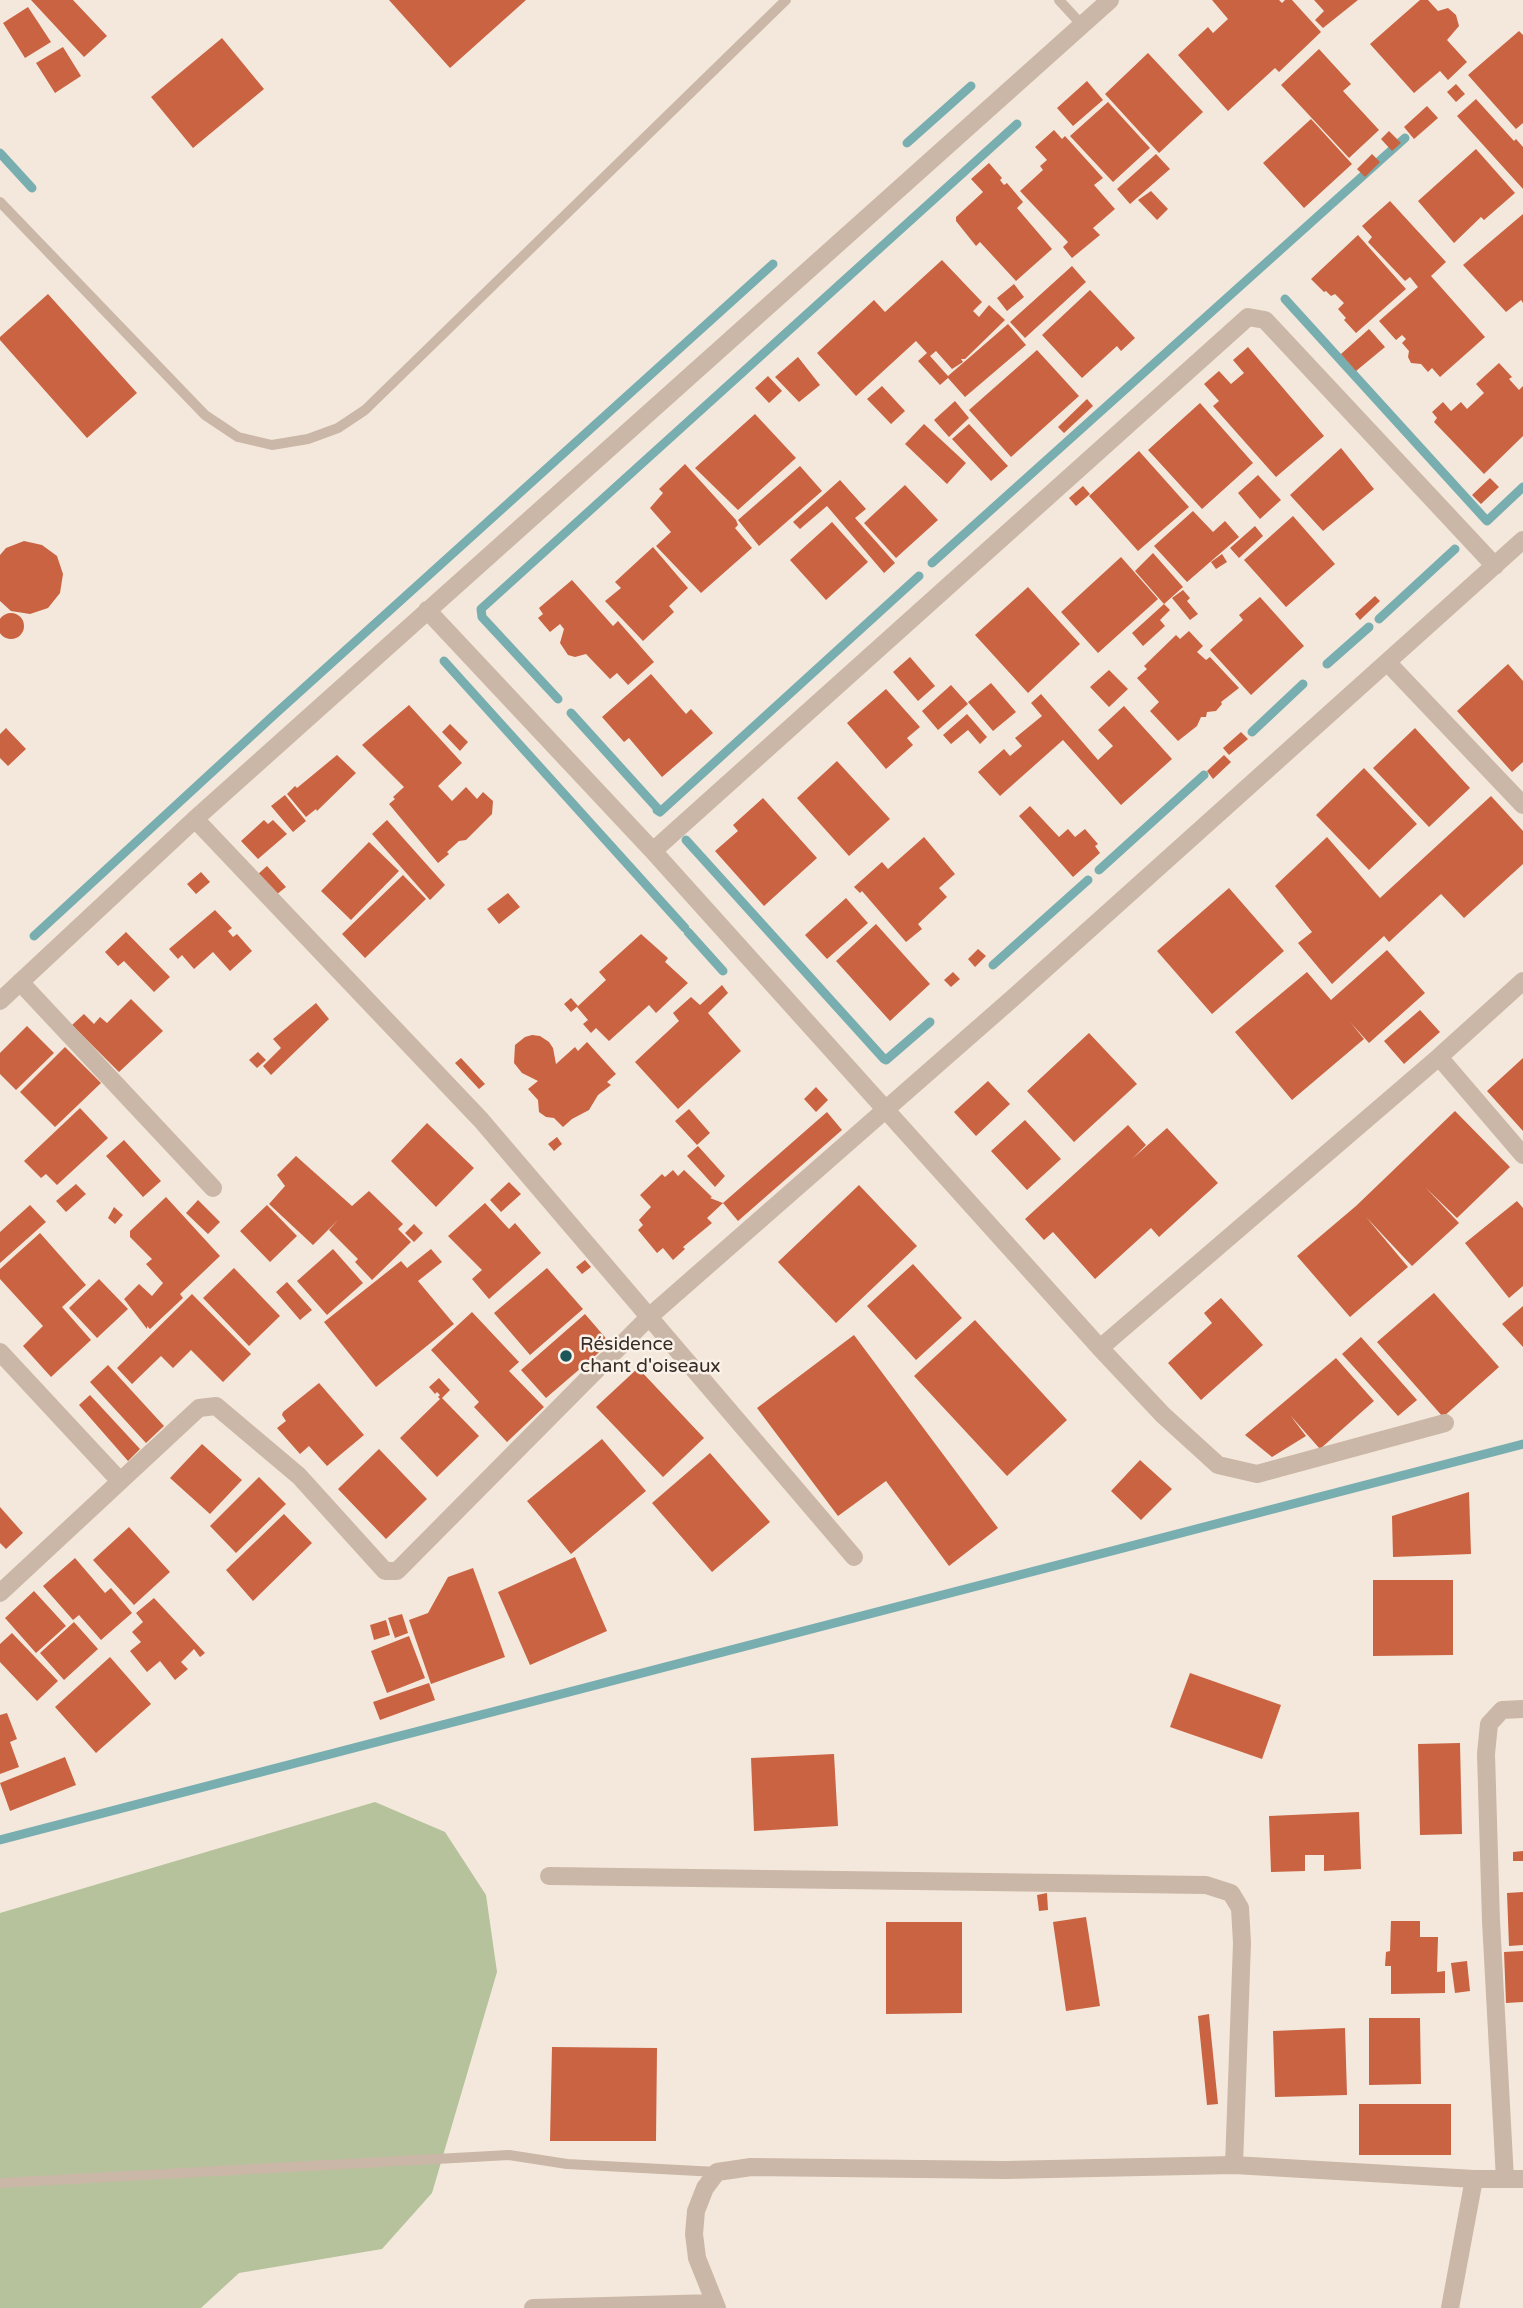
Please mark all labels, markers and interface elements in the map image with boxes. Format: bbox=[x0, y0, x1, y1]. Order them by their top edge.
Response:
place label: Résidence chant d'oiseaux bbox=[580, 1334, 720, 1378]
marker: Résidence chant d'oiseaux bbox=[558, 1348, 574, 1364]

